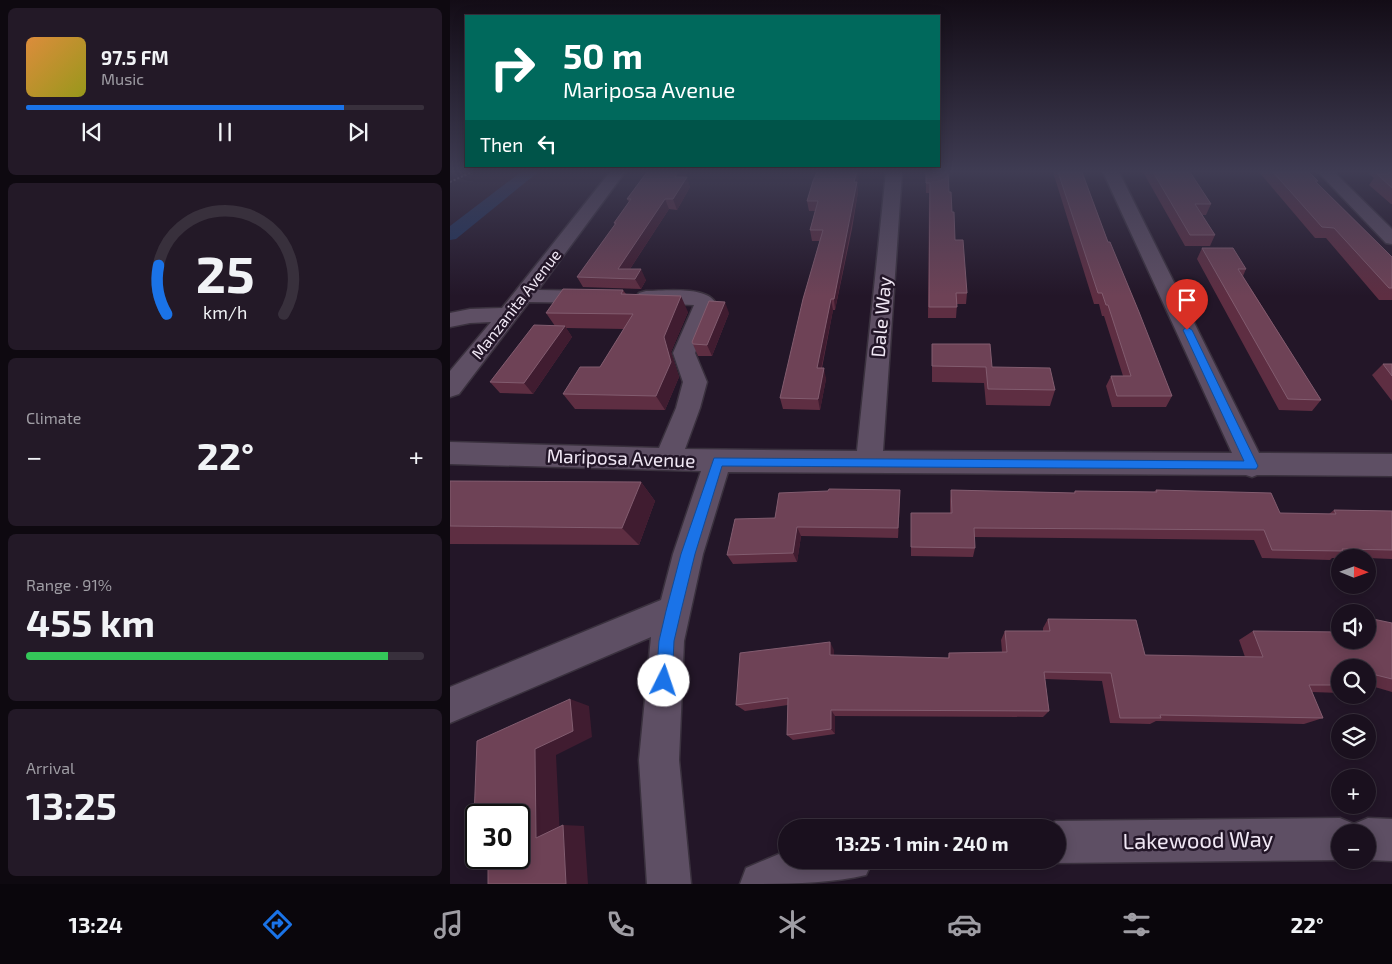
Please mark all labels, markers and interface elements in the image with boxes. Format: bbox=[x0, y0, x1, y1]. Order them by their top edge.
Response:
text: 50 m bbox=[563, 34, 643, 76]
icon: right bbox=[480, 35, 545, 100]
text: 97.5 FM bbox=[101, 46, 169, 69]
text: Music bbox=[101, 69, 144, 88]
text: Mariposa Avenue bbox=[563, 76, 735, 102]
icon: previous bbox=[78, 118, 106, 146]
icon: pause bbox=[211, 118, 239, 146]
icon: next bbox=[344, 118, 372, 146]
icon: left bbox=[533, 130, 561, 158]
text: Then bbox=[480, 133, 523, 156]
text: 25 bbox=[196, 241, 254, 303]
street label: Manzanita Avenue bbox=[467, 245, 564, 362]
street label: Dale Way bbox=[866, 276, 895, 358]
pin bbox=[1166, 279, 1208, 330]
icon: arrive bbox=[1173, 286, 1201, 314]
text: km/h bbox=[203, 301, 247, 323]
text: Climate bbox=[26, 408, 81, 427]
text: 22° bbox=[197, 432, 254, 478]
text: − bbox=[26, 439, 42, 473]
text: + bbox=[409, 439, 424, 473]
street label: Mariposa Avenue bbox=[546, 443, 696, 472]
north arrow bbox=[1331, 549, 1376, 594]
map controls bbox=[1331, 549, 1376, 869]
text: Range · 91% bbox=[26, 575, 112, 594]
text: 455 km bbox=[26, 599, 155, 645]
button: sound bbox=[1331, 604, 1376, 649]
position arrow bbox=[637, 654, 689, 706]
button: search bbox=[1331, 659, 1376, 704]
button: layers bbox=[1331, 714, 1376, 759]
text: Arrival bbox=[26, 758, 75, 777]
button: + bbox=[1331, 769, 1376, 814]
text: 13:25 bbox=[26, 782, 117, 828]
speed limit sign: 30 bbox=[465, 804, 530, 869]
button: − bbox=[1331, 824, 1376, 869]
street label: Lakewood Way bbox=[1122, 825, 1274, 853]
text: 13:25 · 1 min · 240 m bbox=[835, 832, 1009, 855]
icon: directions bbox=[260, 907, 295, 942]
icon: music bbox=[431, 907, 466, 942]
icon: phone bbox=[603, 907, 638, 942]
icon: climate bbox=[775, 907, 810, 942]
icon: car bbox=[947, 907, 982, 942]
icon: filters bbox=[1119, 907, 1154, 942]
text: 13:24 bbox=[68, 911, 123, 937]
text: 22° bbox=[1290, 911, 1324, 937]

